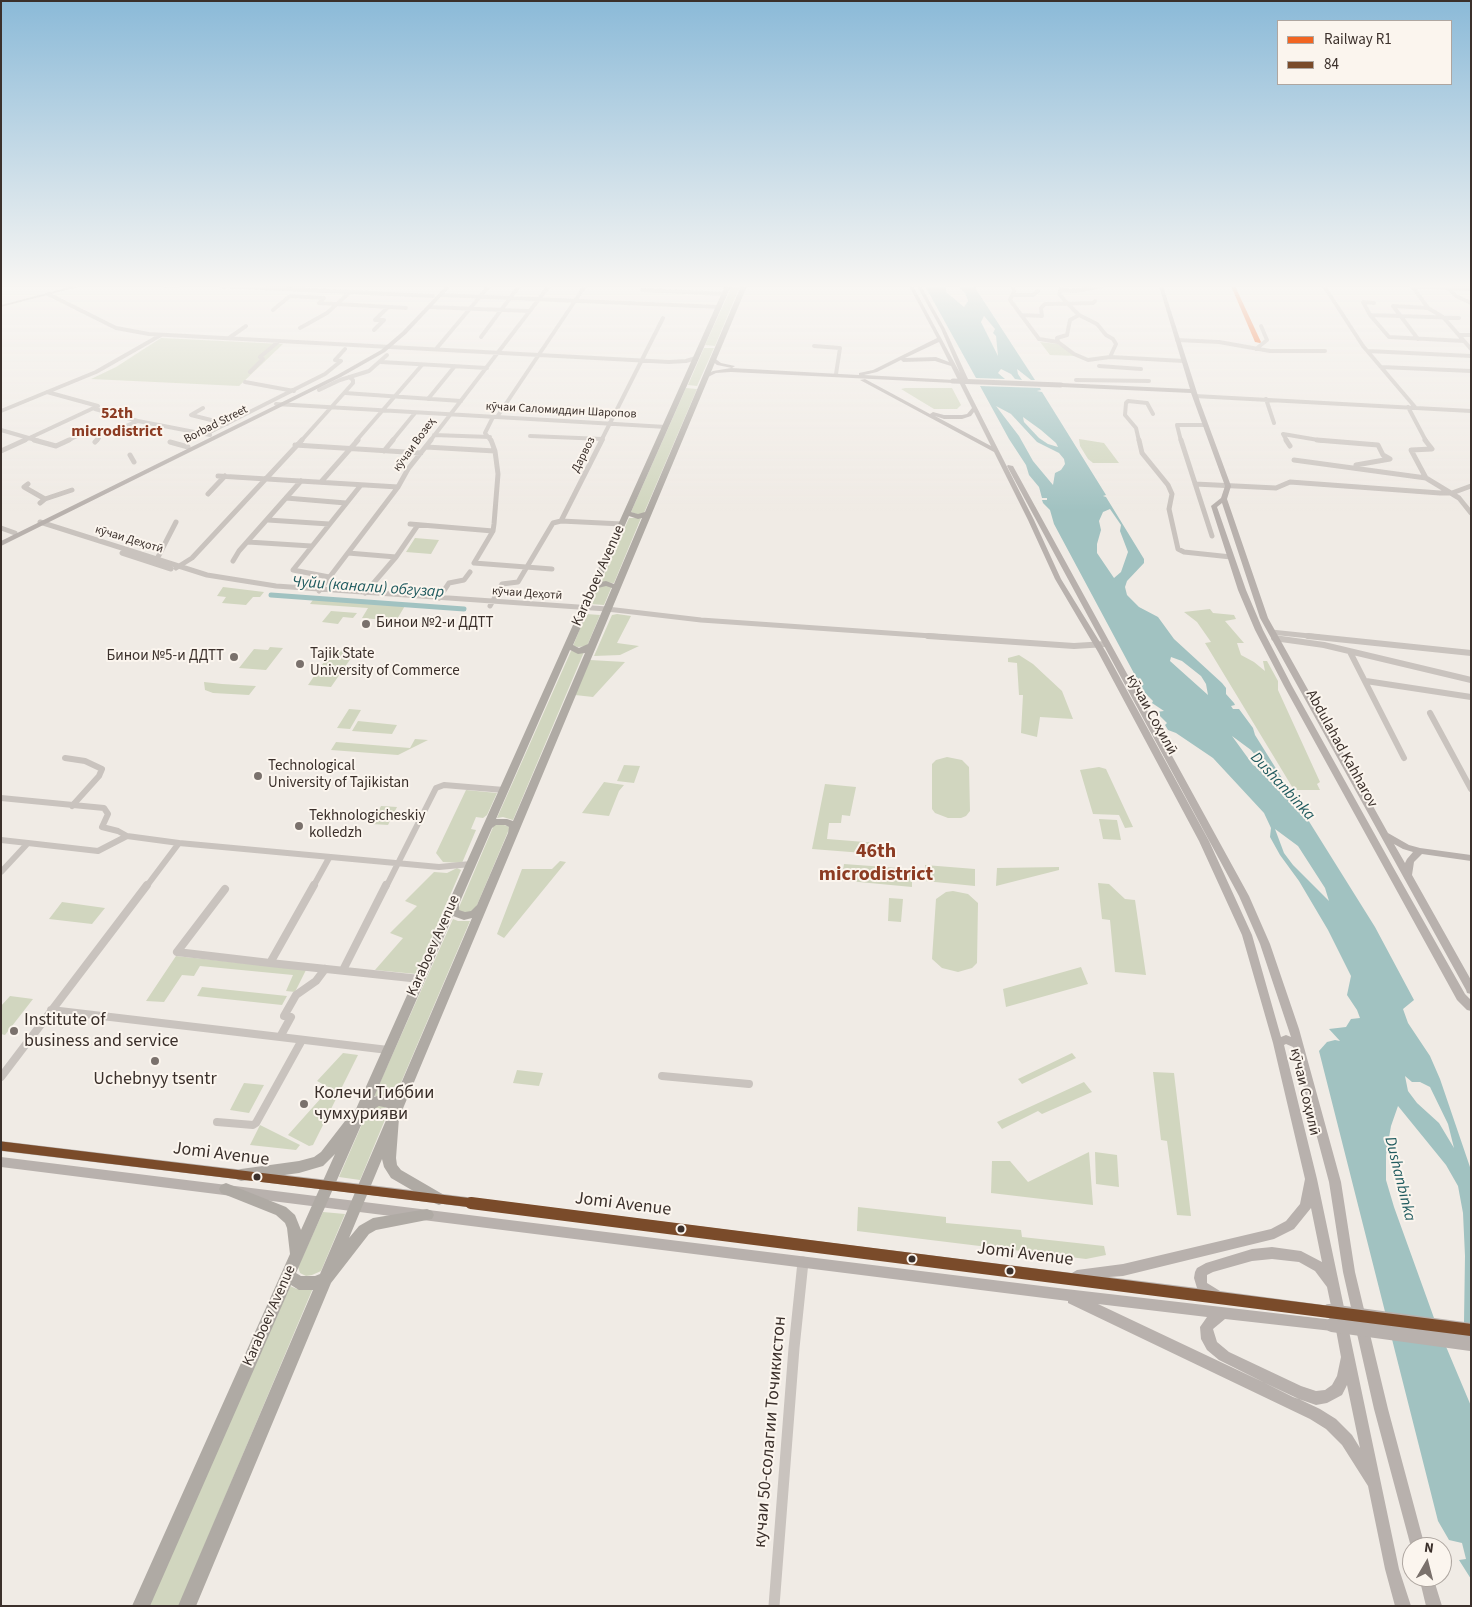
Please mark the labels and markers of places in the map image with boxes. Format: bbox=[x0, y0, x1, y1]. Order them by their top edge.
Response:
place label: Бинои №2-и ДДТТ bbox=[376, 615, 494, 633]
marker: Бинои №2-и ДДТТ bbox=[360, 618, 372, 630]
place label: Tajik State University of Commerce bbox=[310, 646, 460, 681]
place label: Бинои №5-и ДДТТ bbox=[106, 648, 224, 666]
marker: Бинои №5-и ДДТТ bbox=[228, 651, 240, 663]
marker: Tajik State University of Commerce bbox=[294, 658, 306, 670]
place label: Technological University of Tajikistan bbox=[268, 758, 409, 793]
marker: Technological University of Tajikistan bbox=[252, 770, 264, 782]
place label: Tekhnologicheskiy kolledzh bbox=[309, 808, 425, 843]
marker: Tekhnologicheskiy kolledzh bbox=[293, 820, 305, 832]
place label: Institute of business and service bbox=[24, 1010, 178, 1052]
marker: Institute of business and service bbox=[8, 1025, 20, 1037]
marker: Uchebnyy tsentr bbox=[149, 1055, 161, 1067]
place label: Uchebnyy tsentr bbox=[93, 1069, 217, 1091]
place label: Колечи Тиббии чумхурияви bbox=[314, 1083, 434, 1126]
marker: Колечи Тиббии чумхурияви bbox=[298, 1098, 310, 1110]
unlabelled marker bbox=[252, 1172, 262, 1182]
unlabelled marker bbox=[676, 1224, 686, 1234]
unlabelled marker bbox=[907, 1254, 917, 1264]
unlabelled marker bbox=[1005, 1266, 1015, 1276]

